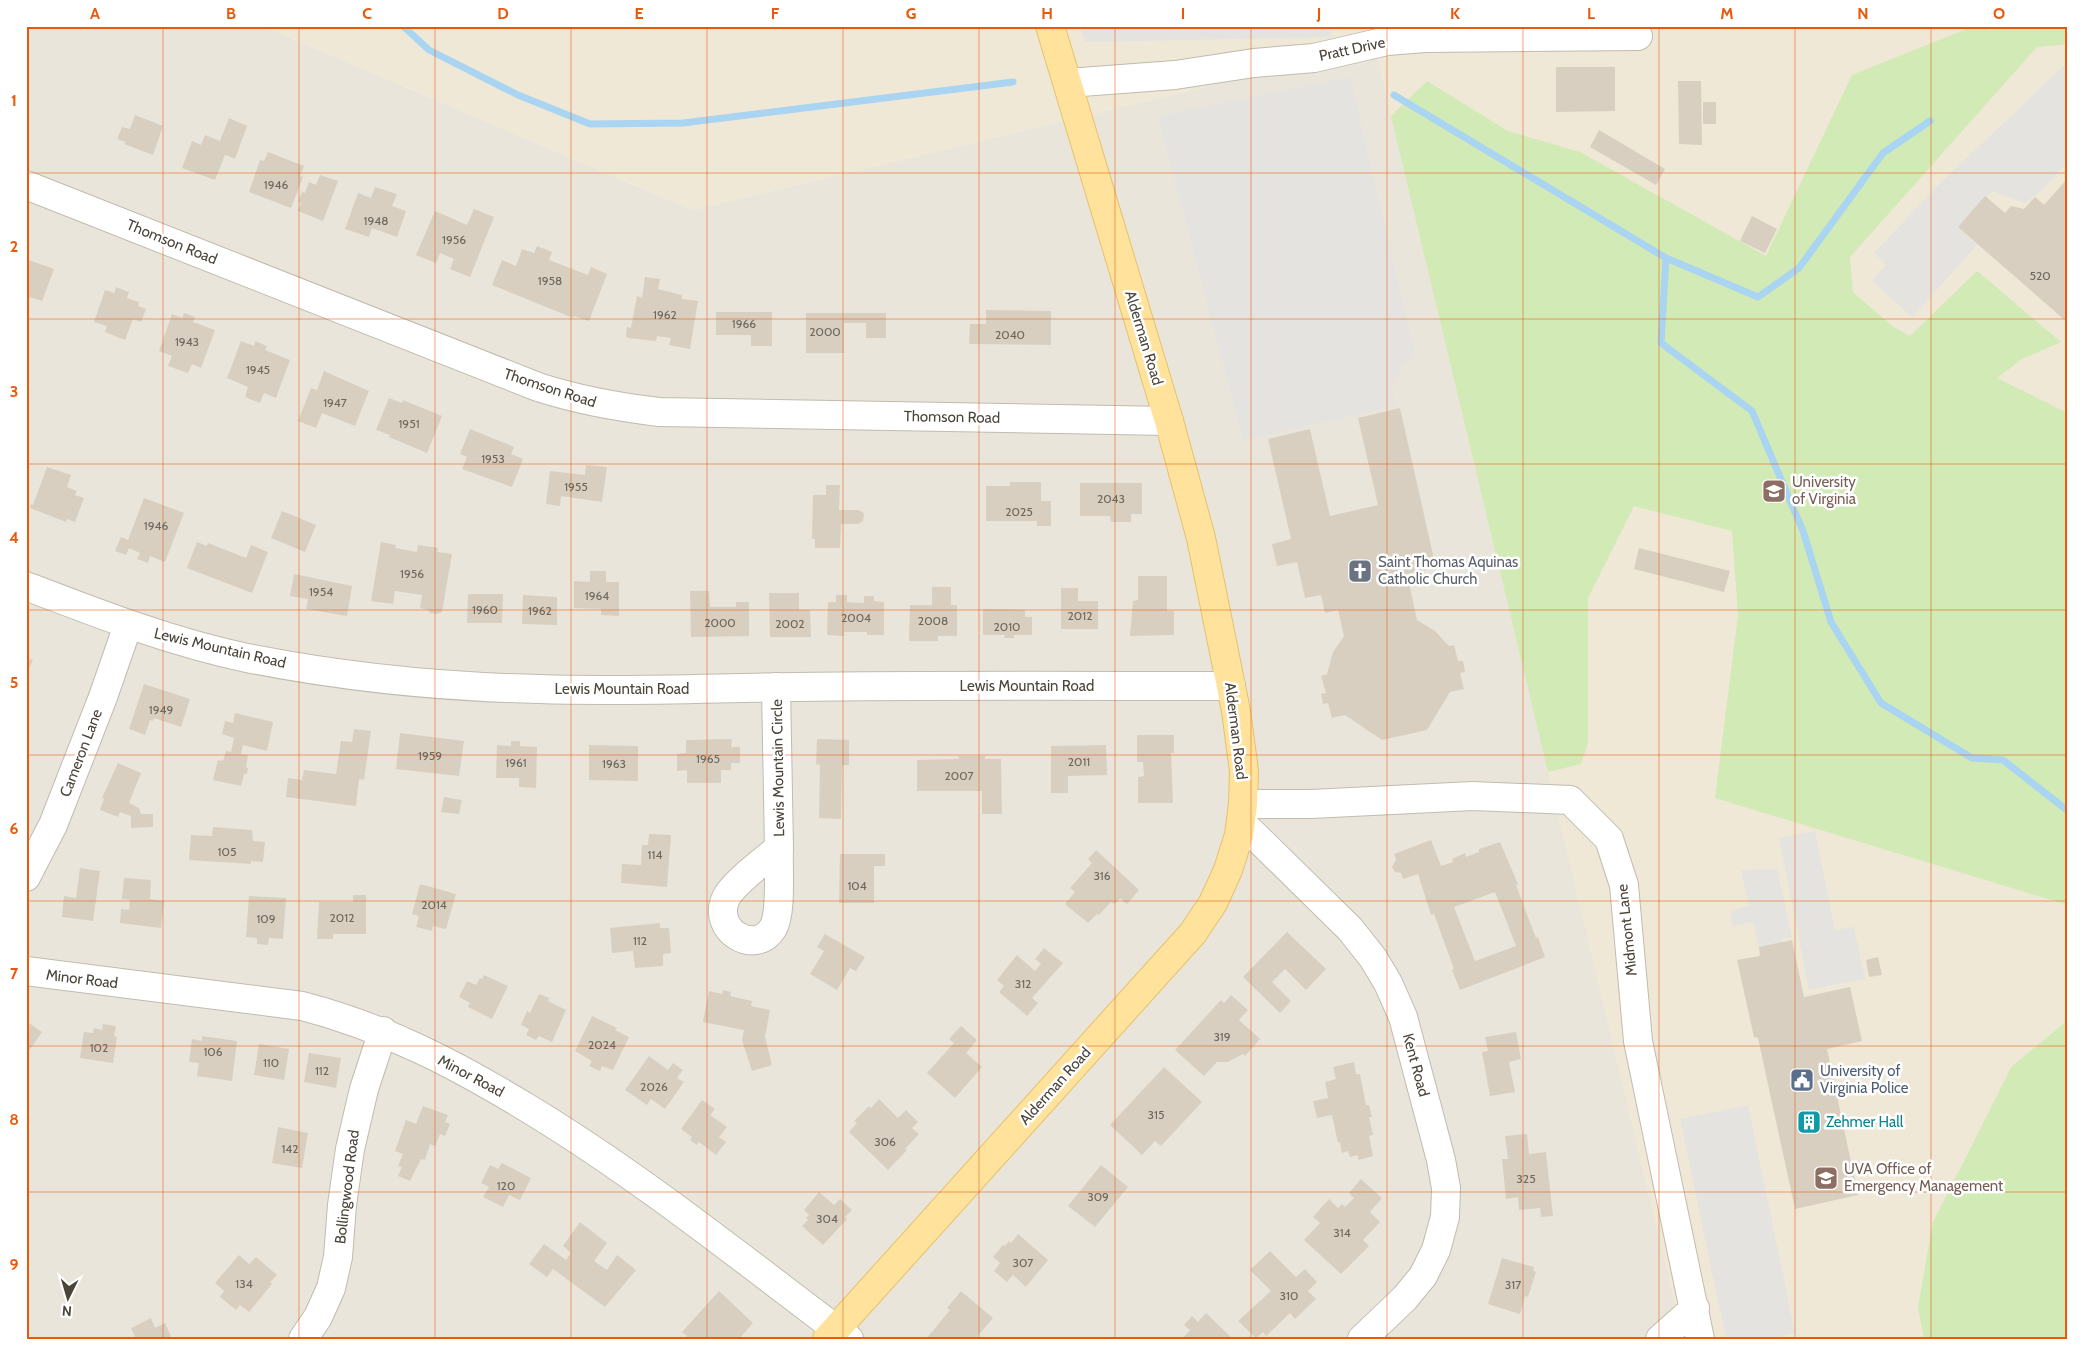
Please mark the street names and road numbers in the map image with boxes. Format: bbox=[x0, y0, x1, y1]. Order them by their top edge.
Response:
street label: Pratt Drive bbox=[1317, 33, 1387, 65]
street label: Thomson Road bbox=[124, 216, 220, 268]
street label: Alderman Road bbox=[1121, 289, 1167, 387]
street label: Thomson Road bbox=[501, 365, 599, 411]
street label: Thomson Road bbox=[904, 407, 1000, 427]
street label: Lewis Mountain Road bbox=[152, 624, 288, 672]
street label: Lewis Mountain Road bbox=[960, 677, 1094, 695]
street label: Lewis Mountain Road bbox=[555, 680, 689, 698]
street label: Alderman Road bbox=[1221, 681, 1251, 781]
street label: Lewis Mountain Circle bbox=[768, 699, 788, 837]
street label: Cameron Lane bbox=[56, 706, 106, 799]
street label: Midmont Lane bbox=[1613, 883, 1641, 977]
street label: Minor Road bbox=[45, 966, 119, 992]
street label: Kent Road bbox=[1399, 1031, 1433, 1099]
street label: Alderman Road bbox=[1016, 1044, 1094, 1128]
street label: Minor Road bbox=[435, 1051, 507, 1101]
street label: Bollingwood Road bbox=[331, 1129, 363, 1245]

